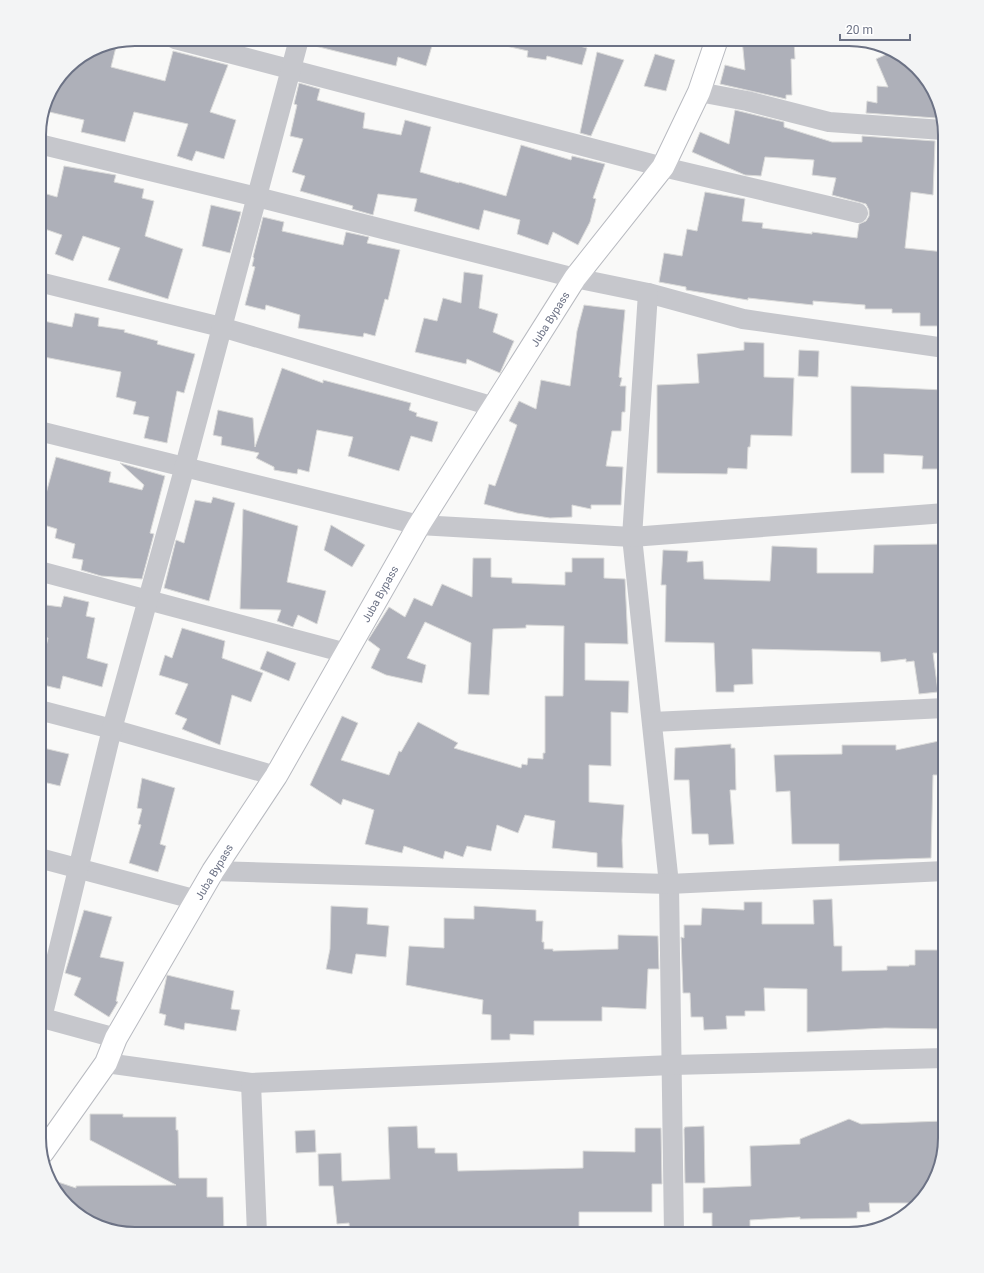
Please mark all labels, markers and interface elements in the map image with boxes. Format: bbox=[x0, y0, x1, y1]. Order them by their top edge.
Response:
scale bar bbox=[840, 16, 910, 42]
text: 20 m bbox=[846, 23, 873, 37]
street label: Juba Bypass bbox=[528, 289, 573, 349]
street label: Juba Bypass bbox=[360, 563, 401, 625]
street label: Juba Bypass bbox=[193, 842, 236, 902]

